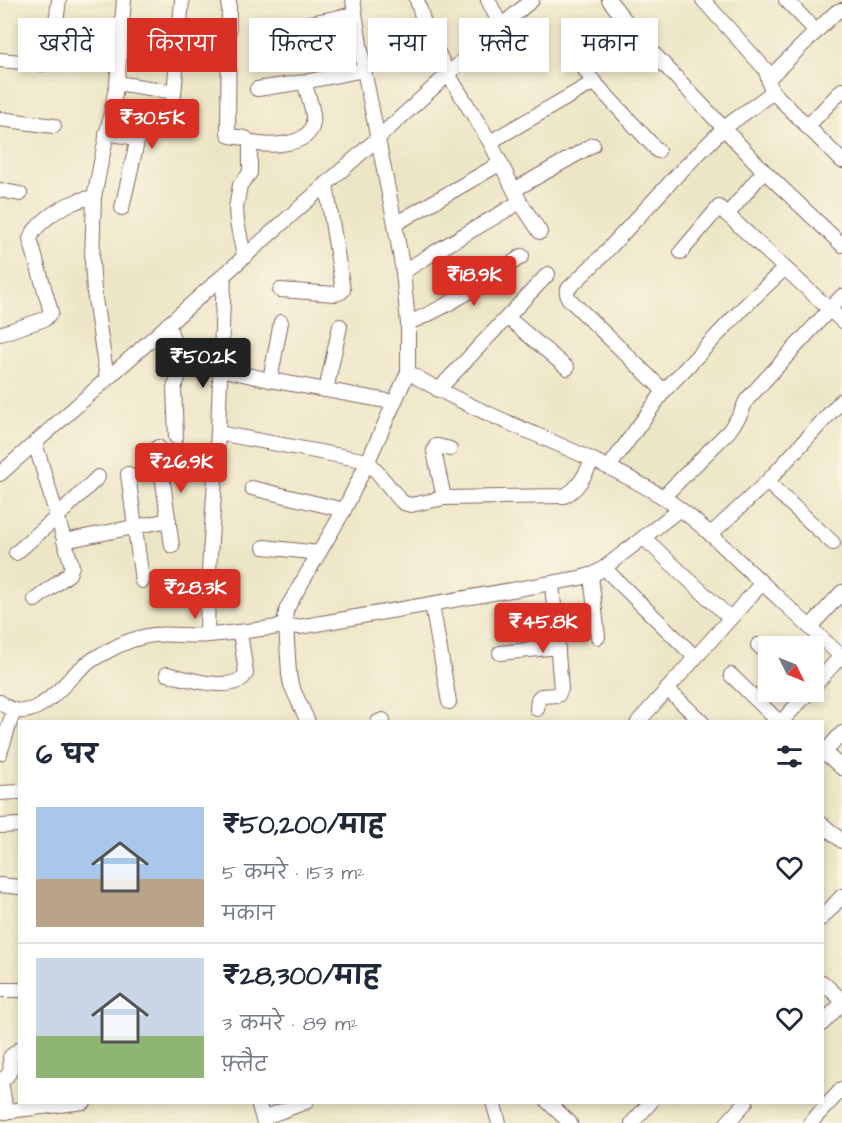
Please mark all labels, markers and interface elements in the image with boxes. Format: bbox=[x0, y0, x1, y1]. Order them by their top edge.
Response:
chip: खरीदें bbox=[18, 18, 115, 72]
chip: किराया bbox=[127, 18, 237, 72]
chip: फ़िल्टर bbox=[249, 18, 356, 72]
chip: नया bbox=[368, 18, 447, 72]
chip: फ़्लैट bbox=[459, 18, 549, 72]
chip: मकान bbox=[561, 18, 658, 72]
pin: ₹30.5K bbox=[103, 99, 201, 150]
text: ₹30.5K bbox=[119, 104, 185, 132]
pin: ₹18.9K bbox=[425, 256, 523, 307]
text: ₹18.9K bbox=[446, 261, 502, 289]
pin: ₹50.2K bbox=[154, 338, 252, 389]
text: ₹50.2K bbox=[170, 343, 236, 371]
pin: ₹26.9K bbox=[132, 443, 230, 494]
text: ₹26.9K bbox=[149, 448, 213, 476]
pin: ₹28.3K bbox=[146, 569, 244, 620]
text: ₹28.3K bbox=[163, 574, 227, 602]
pin: ₹45.8K bbox=[494, 603, 592, 654]
text: ₹45.8K bbox=[508, 608, 578, 636]
north arrow bbox=[758, 636, 824, 702]
map controls bbox=[758, 636, 824, 702]
text: 6 घर bbox=[36, 737, 97, 773]
icon: filters bbox=[773, 740, 806, 773]
text: ₹50,200/माह bbox=[222, 807, 385, 843]
icon: home bbox=[84, 831, 156, 903]
icon: heart bbox=[773, 851, 806, 884]
text: 5 कमरे · 153 m² bbox=[222, 859, 365, 887]
text: मकान bbox=[222, 900, 275, 928]
text: ₹28,300/माह bbox=[222, 958, 380, 994]
icon: home bbox=[84, 982, 156, 1054]
icon: heart bbox=[773, 1002, 806, 1035]
text: 3 कमरे · 89 m² bbox=[222, 1010, 358, 1038]
text: फ़्लैट bbox=[222, 1051, 268, 1079]

